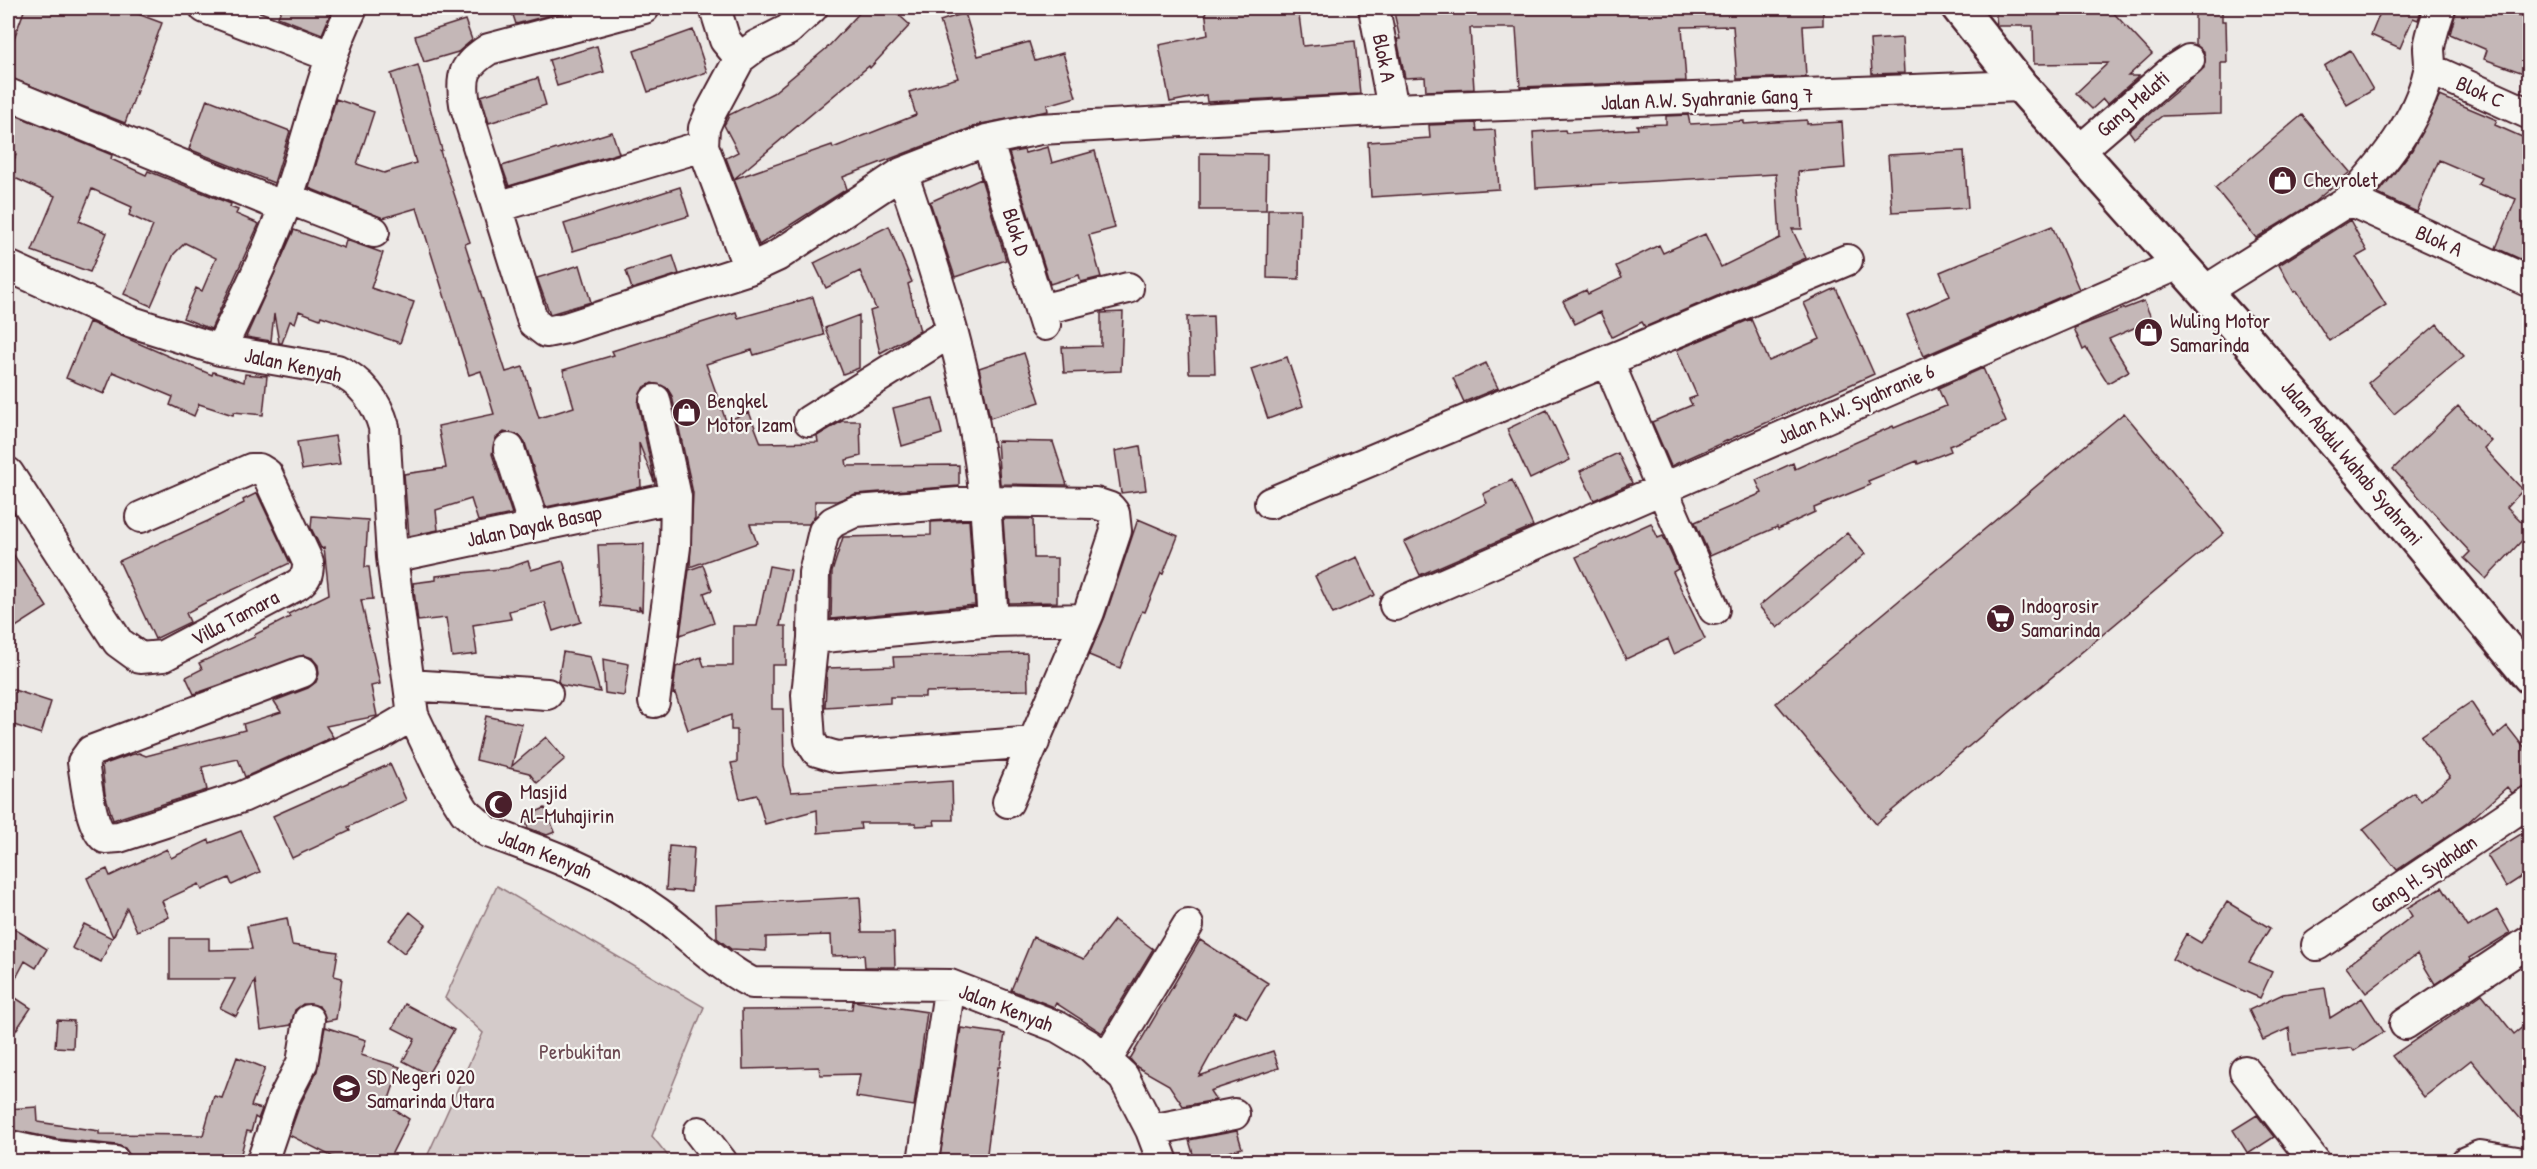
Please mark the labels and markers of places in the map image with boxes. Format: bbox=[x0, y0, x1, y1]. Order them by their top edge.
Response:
shop icon: Chevrolet bbox=[2266, 164, 2298, 196]
place label: Chevrolet bbox=[2303, 165, 2379, 194]
place label: Wuling Motor Samarinda bbox=[2170, 306, 2270, 359]
shop icon: Wuling Motor Samarinda bbox=[2133, 317, 2165, 349]
place label: Bengkel Motor Izam bbox=[707, 386, 793, 439]
shop icon: Bengkel Motor Izam bbox=[670, 397, 702, 429]
place label: Indogrosir Samarinda bbox=[2021, 591, 2100, 644]
supermarket icon: Indogrosir Samarinda bbox=[1984, 602, 2016, 634]
place label: Masjid Al-Muhajirin bbox=[520, 777, 614, 830]
mosque icon: Masjid Al-Muhajirin bbox=[483, 788, 515, 820]
place label: SD Negeri 020 Samarinda Utara bbox=[367, 1062, 494, 1115]
school or university icon: SD Negeri 020 Samarinda Utara bbox=[330, 1073, 362, 1105]

